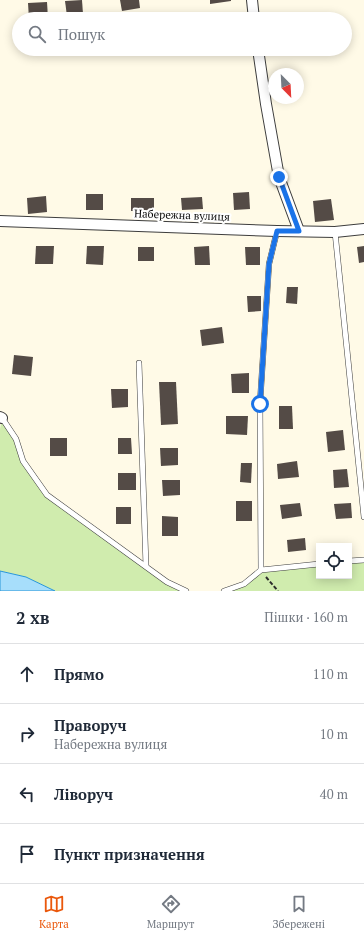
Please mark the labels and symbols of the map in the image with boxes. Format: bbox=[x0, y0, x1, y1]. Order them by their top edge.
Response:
north arrow bbox=[268, 68, 304, 104]
route end bbox=[270, 168, 288, 186]
street label: Набережна вулиця bbox=[134, 206, 230, 224]
route start bbox=[251, 395, 269, 413]

